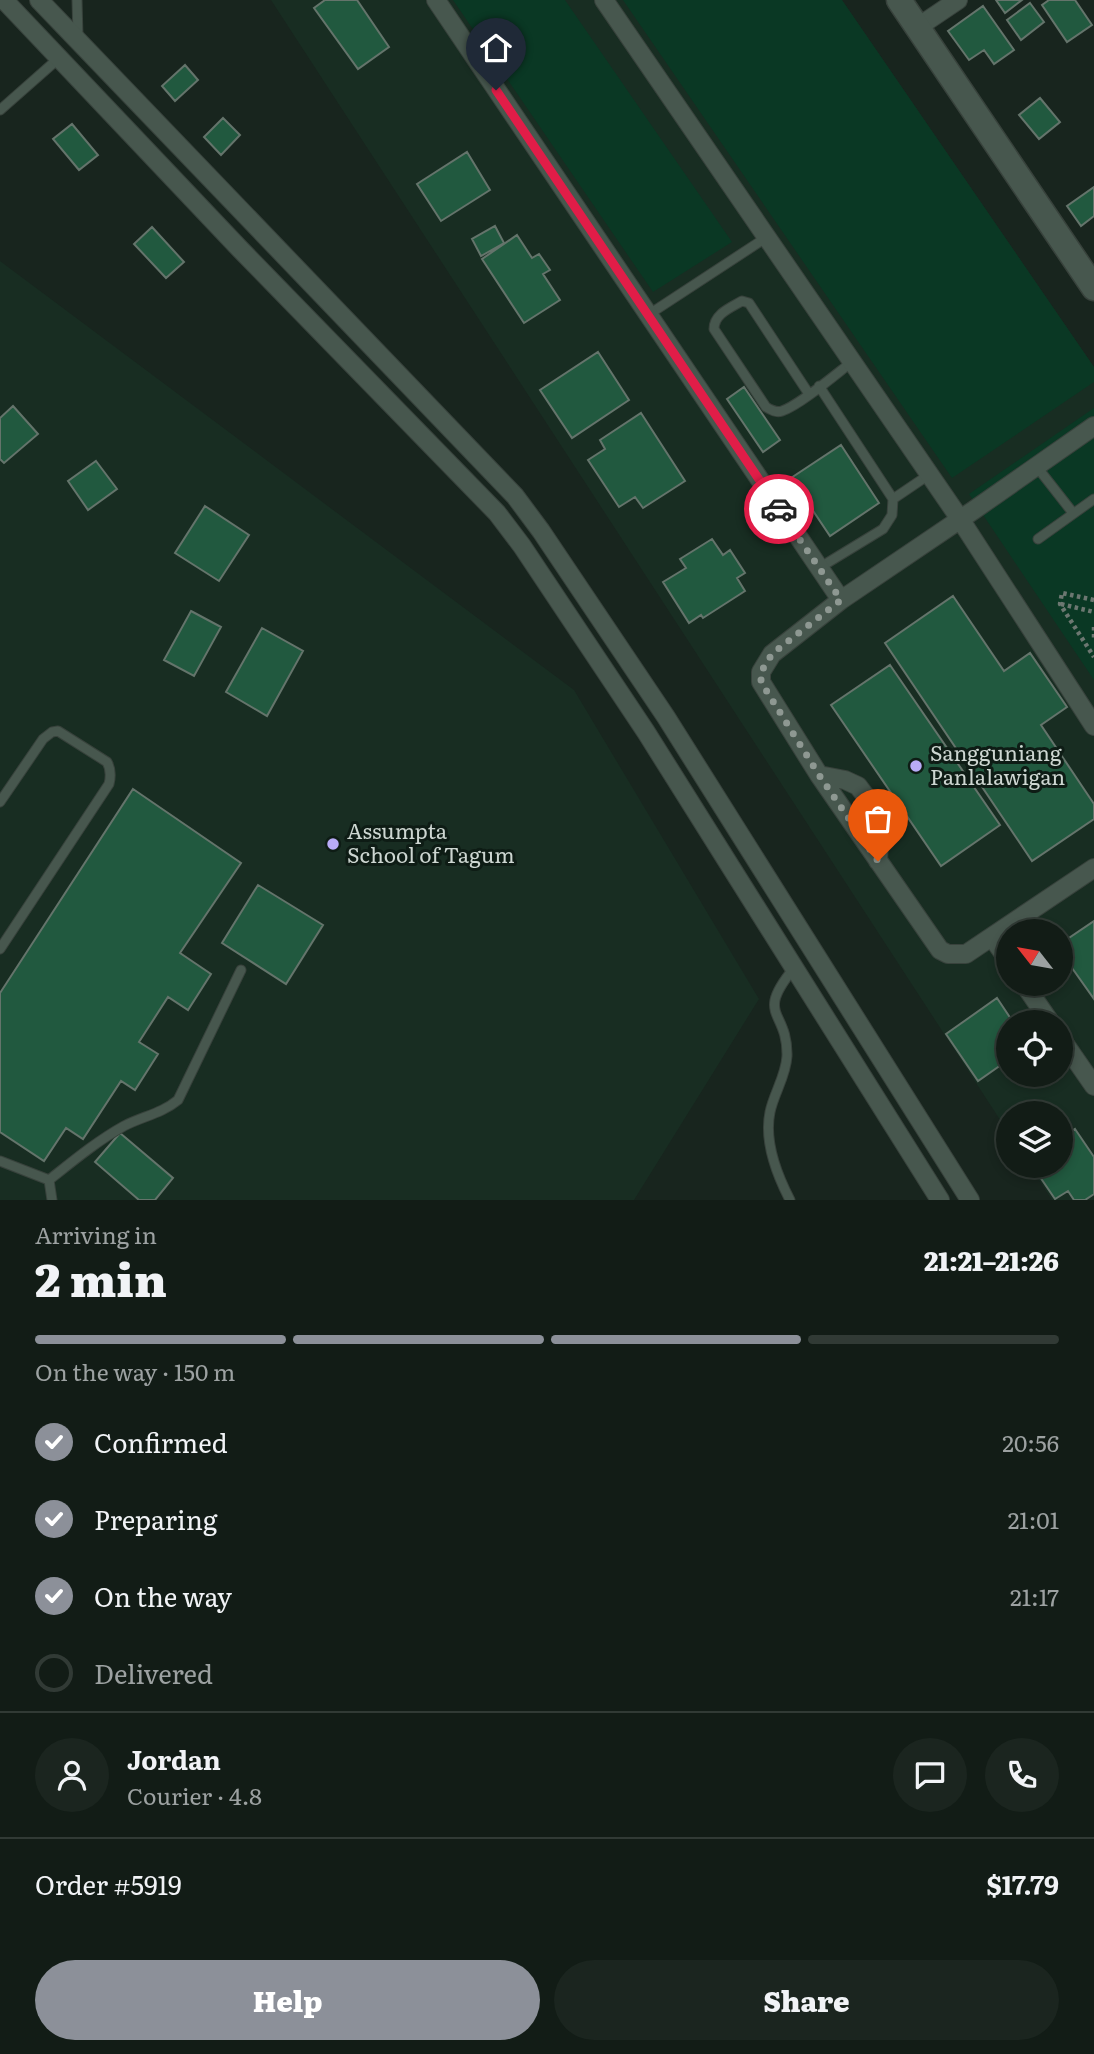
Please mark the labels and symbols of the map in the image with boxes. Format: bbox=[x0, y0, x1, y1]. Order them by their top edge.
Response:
pin bbox=[466, 18, 526, 90]
courier bbox=[744, 474, 814, 544]
place label: Sangguniang Panlalawigan bbox=[930, 736, 1065, 791]
marker: Sangguniang Panlalawigan bbox=[908, 758, 924, 774]
pin bbox=[848, 789, 908, 861]
place label: Assumpta School of Tagum bbox=[347, 814, 515, 869]
marker: Assumpta School of Tagum bbox=[325, 836, 341, 852]
north arrow bbox=[996, 919, 1073, 996]

